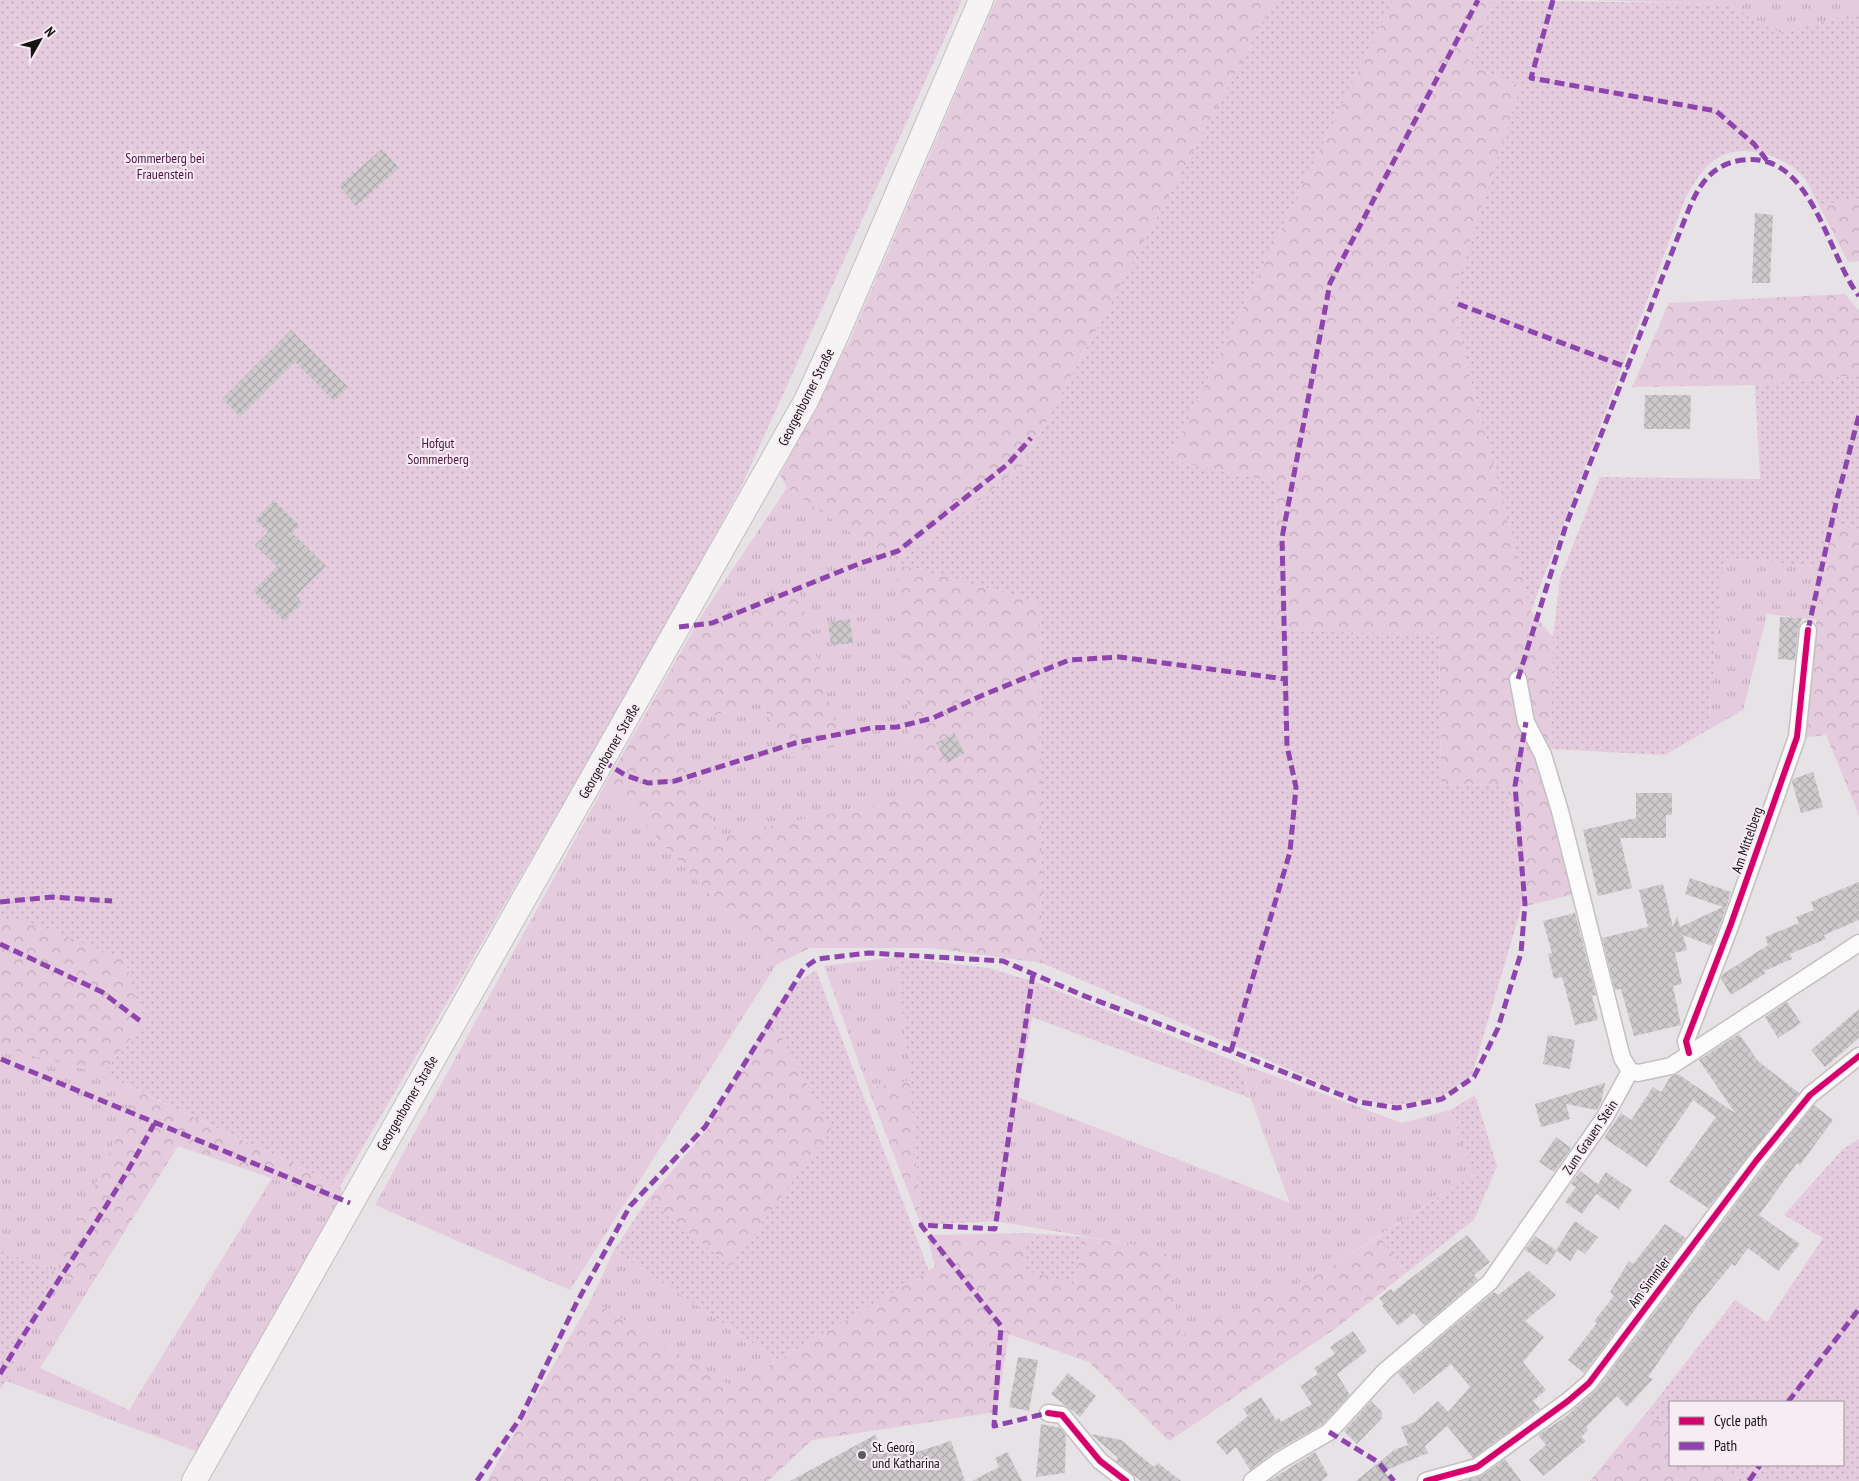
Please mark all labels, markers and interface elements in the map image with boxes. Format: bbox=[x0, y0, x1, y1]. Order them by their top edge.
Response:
north arrow bbox=[15, 15, 65, 65]
text: N bbox=[41, 23, 59, 40]
park label: Sommerberg bei Frauenstein bbox=[125, 149, 205, 183]
street label: Georgenborner Straße bbox=[774, 345, 838, 449]
park label: Hofgut Sommerberg bbox=[407, 434, 469, 468]
street label: Georgenborner Straße bbox=[574, 700, 644, 802]
street label: Am Mittelberg bbox=[1727, 804, 1767, 876]
street label: Georgenborner Straße bbox=[372, 1052, 442, 1154]
street label: Zum Grauen Stein bbox=[1558, 1096, 1622, 1178]
street label: Am Simmler bbox=[1624, 1253, 1674, 1311]
legend bbox=[1669, 1401, 1844, 1466]
text: Cycle path bbox=[1714, 1411, 1767, 1430]
text: Path bbox=[1714, 1436, 1737, 1455]
place label: St. Georg und Katharina bbox=[872, 1438, 940, 1472]
marker: St. Georg und Katharina bbox=[856, 1449, 868, 1461]

